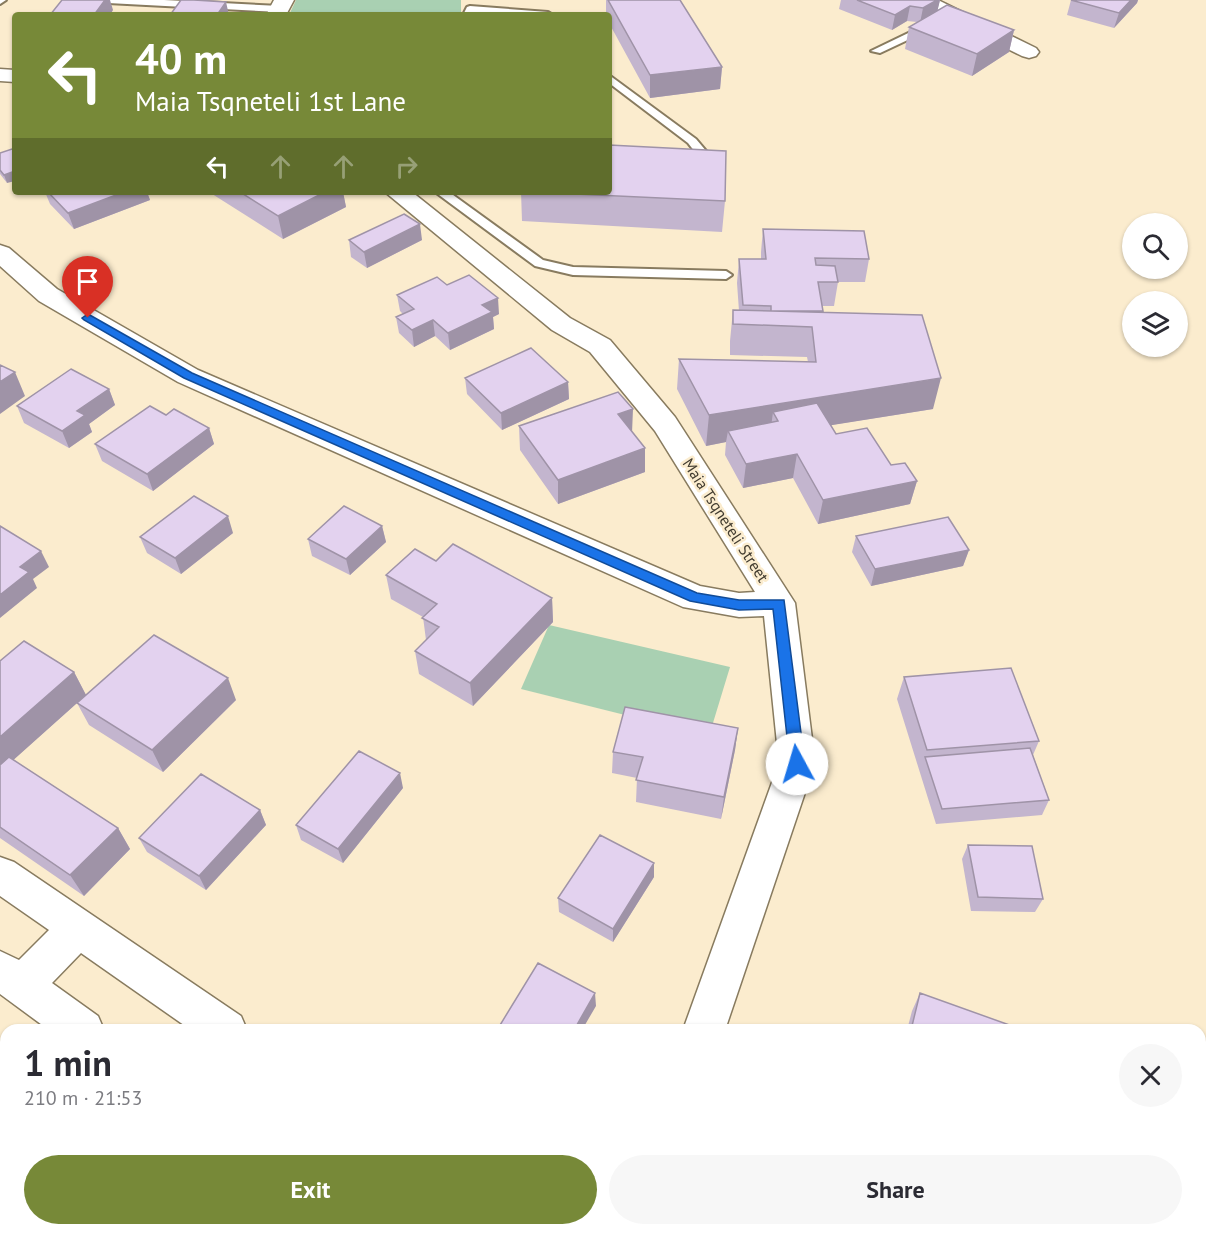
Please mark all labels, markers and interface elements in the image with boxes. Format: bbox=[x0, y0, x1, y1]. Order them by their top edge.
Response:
text: 40 m bbox=[135, 31, 227, 86]
icon: left bbox=[36, 36, 114, 114]
text: Maia Tsqneteli 1st Lane bbox=[135, 84, 406, 118]
icon: left bbox=[201, 150, 234, 183]
icon: ahead bbox=[264, 150, 297, 183]
icon: ahead bbox=[327, 150, 360, 183]
icon: right bbox=[390, 150, 423, 183]
map controls bbox=[1122, 213, 1188, 357]
button: search bbox=[1122, 213, 1188, 279]
pin bbox=[62, 256, 113, 318]
icon: arrive bbox=[71, 265, 104, 298]
button: layers bbox=[1122, 291, 1188, 357]
street label: Maia Tsqneteli Street bbox=[679, 454, 774, 586]
position arrow bbox=[765, 732, 829, 796]
text: 1 min bbox=[24, 1039, 112, 1086]
button: close bbox=[1119, 1044, 1182, 1107]
text: 210 m · 21:53 bbox=[24, 1085, 142, 1111]
button: Exit bbox=[24, 1155, 597, 1224]
button: Share bbox=[609, 1155, 1182, 1224]

